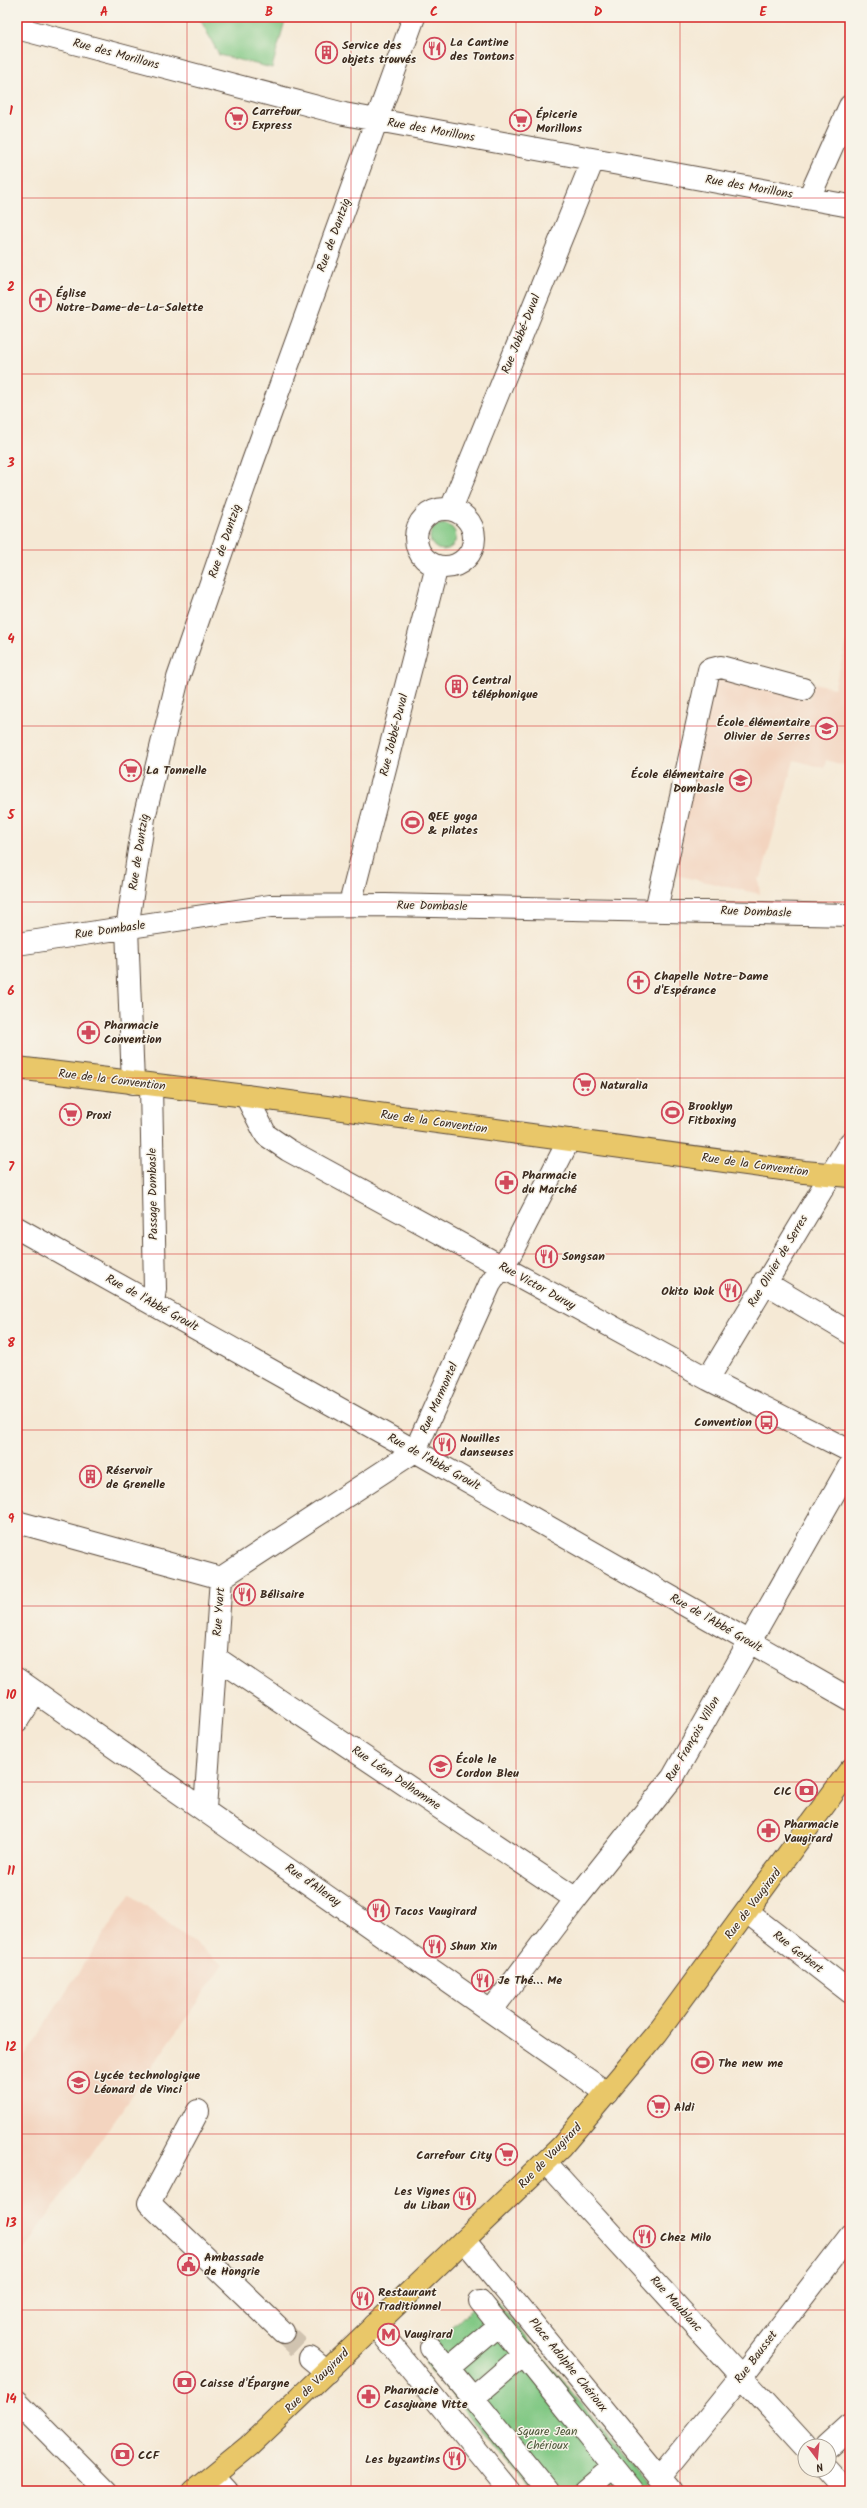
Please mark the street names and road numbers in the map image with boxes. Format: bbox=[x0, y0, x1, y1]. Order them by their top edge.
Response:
street label: Rue des Morillons bbox=[71, 33, 161, 75]
street label: Rue des Morillons bbox=[386, 113, 476, 147]
street label: Rue des Morillons bbox=[704, 170, 794, 204]
street label: Rue de Dantzig bbox=[312, 195, 356, 275]
street label: Rue Jobbé-Duval bbox=[496, 291, 546, 377]
street label: Rue de Dantzig bbox=[203, 501, 247, 581]
street label: Rue Jobbé-Duval bbox=[375, 692, 413, 778]
street label: Rue de Dantzig bbox=[124, 812, 154, 892]
street label: Rue Dombasle bbox=[396, 896, 468, 916]
street label: Rue Dombasle bbox=[720, 901, 792, 923]
street label: Rue Dombasle bbox=[73, 916, 147, 944]
street label: Rue de la Convention bbox=[57, 1064, 167, 1096]
street label: Rue de la Convention bbox=[379, 1105, 489, 1139]
street label: Passage Dombasle bbox=[143, 1147, 163, 1240]
street label: Rue de la Convention bbox=[700, 1148, 810, 1182]
street label: Rue Olivier de Serres bbox=[743, 1211, 813, 1311]
street label: Rue Victor Duruy bbox=[495, 1257, 579, 1315]
street label: Rue de l'Abbé Groult bbox=[102, 1269, 202, 1337]
street label: Rue Marmontel bbox=[415, 1359, 463, 1437]
street label: Rue de l'Abbé Groult bbox=[384, 1428, 484, 1496]
street label: Rue Yvart bbox=[208, 1586, 230, 1637]
street label: Rue de l'Abbé Groult bbox=[666, 1589, 766, 1657]
street label: Rue François Villon bbox=[661, 1693, 725, 1785]
street label: Rue Léon Delhomme bbox=[348, 1741, 445, 1815]
street label: Rue d'Alleray bbox=[281, 1859, 345, 1911]
street label: Rue de Vaugirard bbox=[720, 1863, 787, 1944]
street label: Rue Gerbert bbox=[769, 1926, 828, 1978]
street label: Rue de Vaugirard bbox=[514, 2118, 587, 2193]
street label: Rue Maublanc bbox=[645, 2271, 707, 2337]
street label: Place Adolphe Chérioux bbox=[524, 2314, 613, 2417]
street label: Rue Bausset bbox=[730, 2326, 783, 2388]
street label: Rue de Vaugirard bbox=[280, 2343, 355, 2418]

